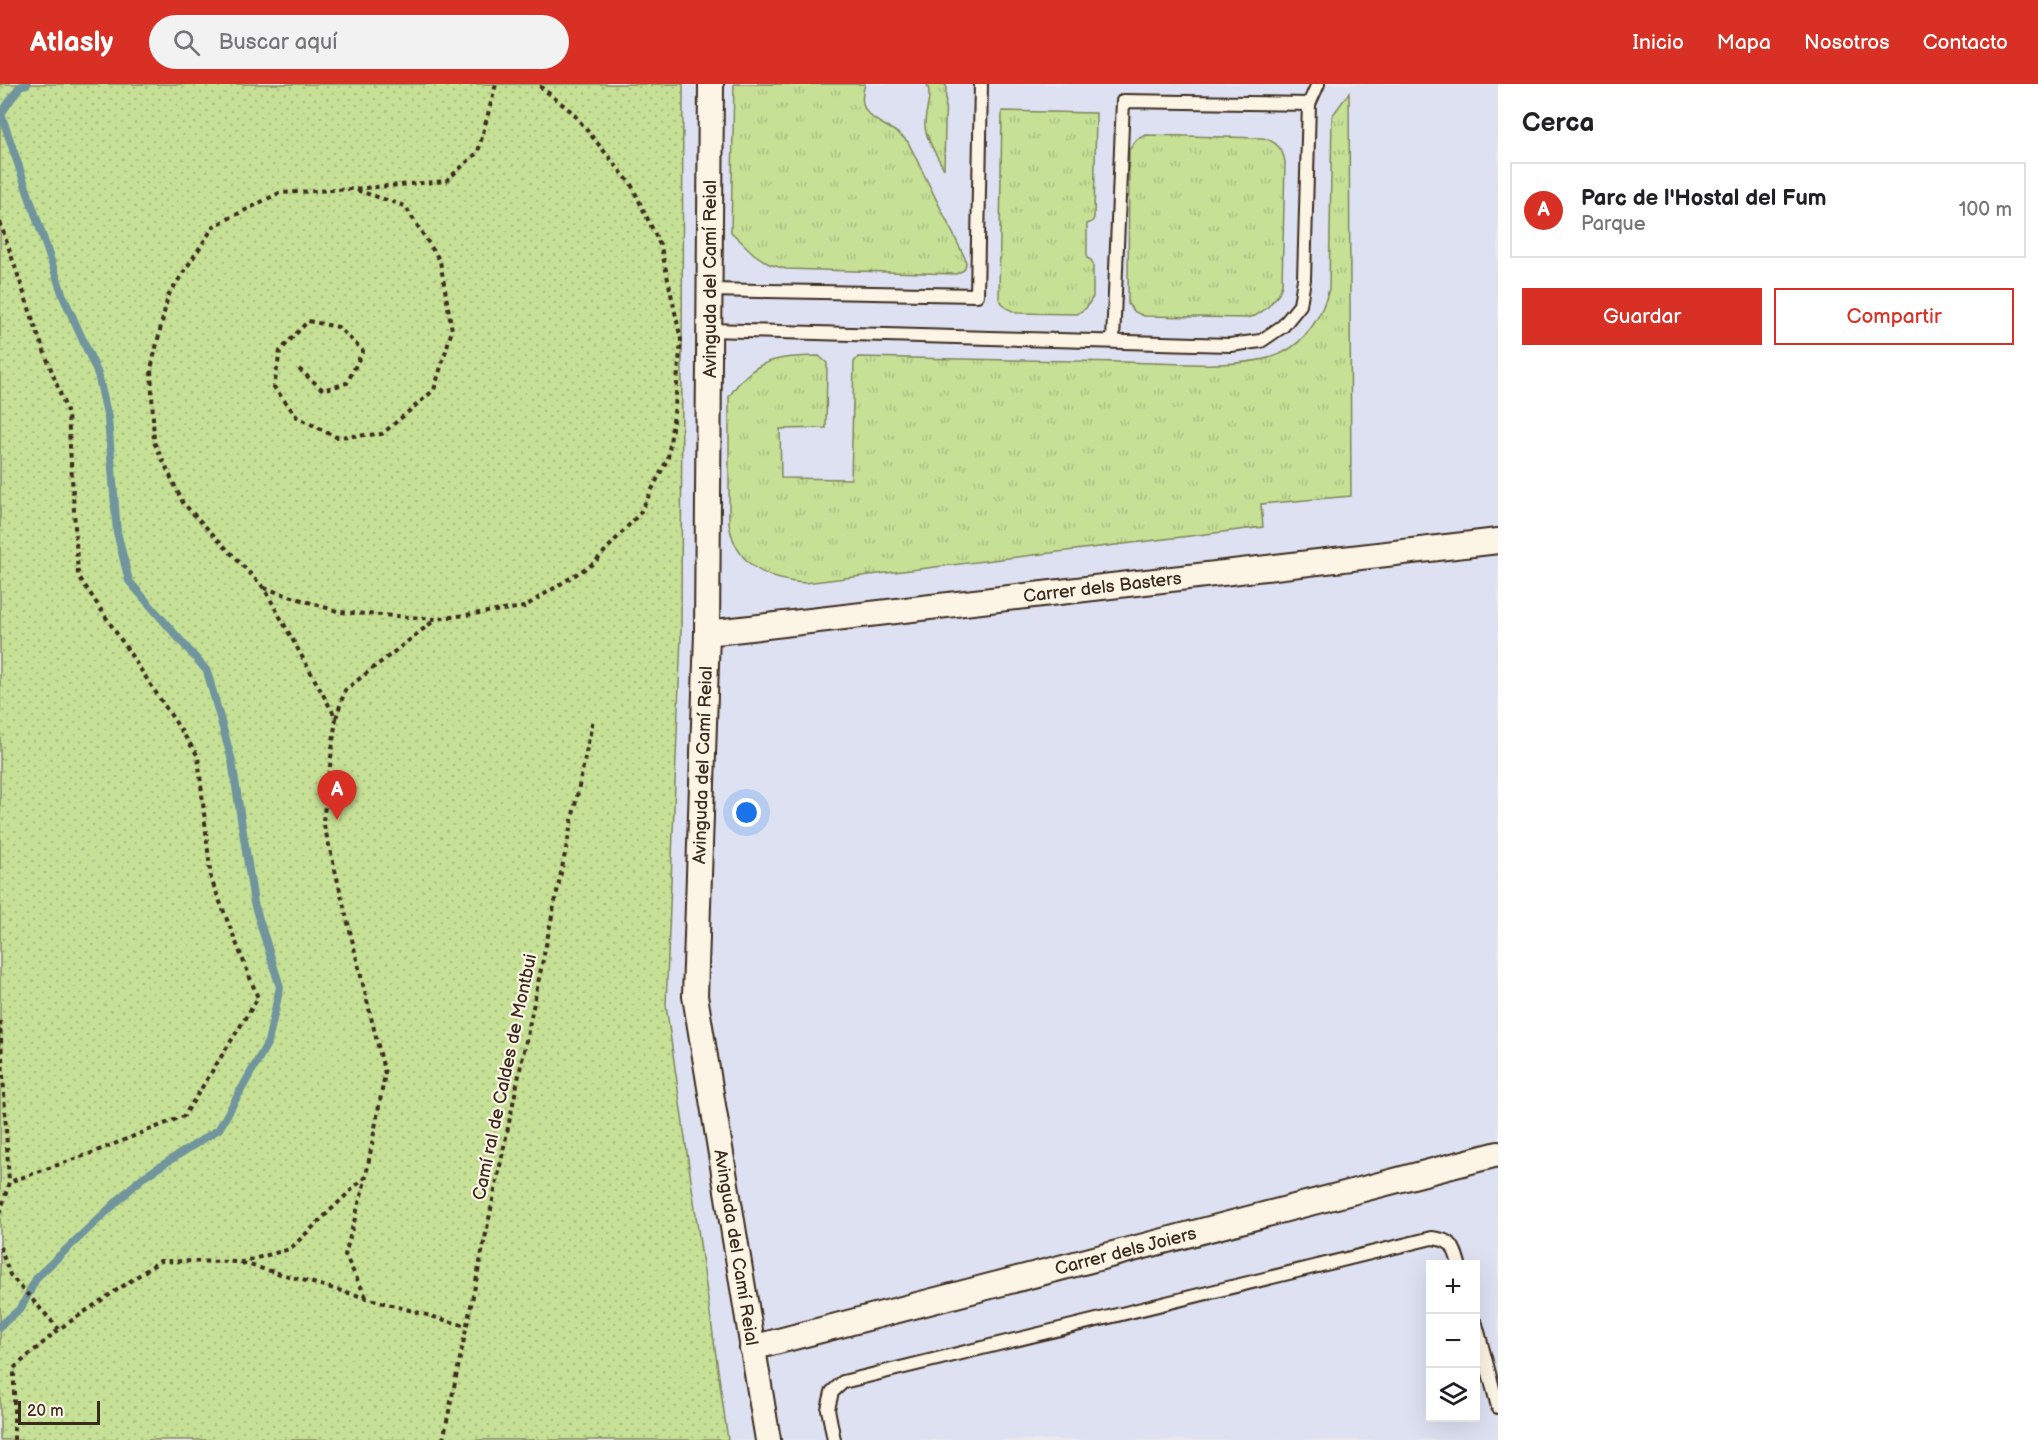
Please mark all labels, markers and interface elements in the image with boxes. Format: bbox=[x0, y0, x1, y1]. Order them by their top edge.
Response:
search box bbox=[149, 15, 569, 69]
text: Atlasly bbox=[30, 26, 113, 59]
icon: search bbox=[170, 26, 203, 59]
text: Buscar aquí bbox=[218, 29, 337, 56]
text: Inicio bbox=[1633, 30, 1684, 55]
text: Mapa bbox=[1717, 30, 1771, 55]
text: Nosotros bbox=[1804, 30, 1890, 55]
text: Contacto bbox=[1923, 30, 2008, 55]
text: Cerca bbox=[1522, 108, 1594, 139]
street label: Avinguda del Camí Reial bbox=[700, 180, 721, 378]
text: Parc de l'Hostal del Fum bbox=[1581, 185, 1827, 212]
text: A bbox=[1537, 198, 1550, 222]
text: 100 m bbox=[1959, 198, 2012, 222]
text: Parque bbox=[1581, 212, 1646, 236]
button: Guardar bbox=[1522, 288, 1762, 345]
button: Compartir bbox=[1774, 288, 2014, 345]
street label: Carrer dels Basters bbox=[1022, 567, 1183, 607]
street label: Avinguda del Camí Reial bbox=[689, 666, 717, 864]
pin: A bbox=[318, 770, 356, 820]
your location bbox=[732, 798, 761, 827]
street label: Camí ral de Caldes de Montbui bbox=[469, 952, 541, 1202]
street label: Avinguda del Camí Reial bbox=[710, 1148, 763, 1347]
street label: Carrer dels Joiers bbox=[1053, 1222, 1199, 1279]
map controls bbox=[1426, 1260, 1480, 1422]
button: + bbox=[1426, 1260, 1480, 1314]
button: − bbox=[1426, 1314, 1480, 1368]
button: layers bbox=[1426, 1368, 1480, 1422]
scale bar bbox=[18, 1398, 100, 1426]
text: 20 m bbox=[27, 1402, 63, 1421]

